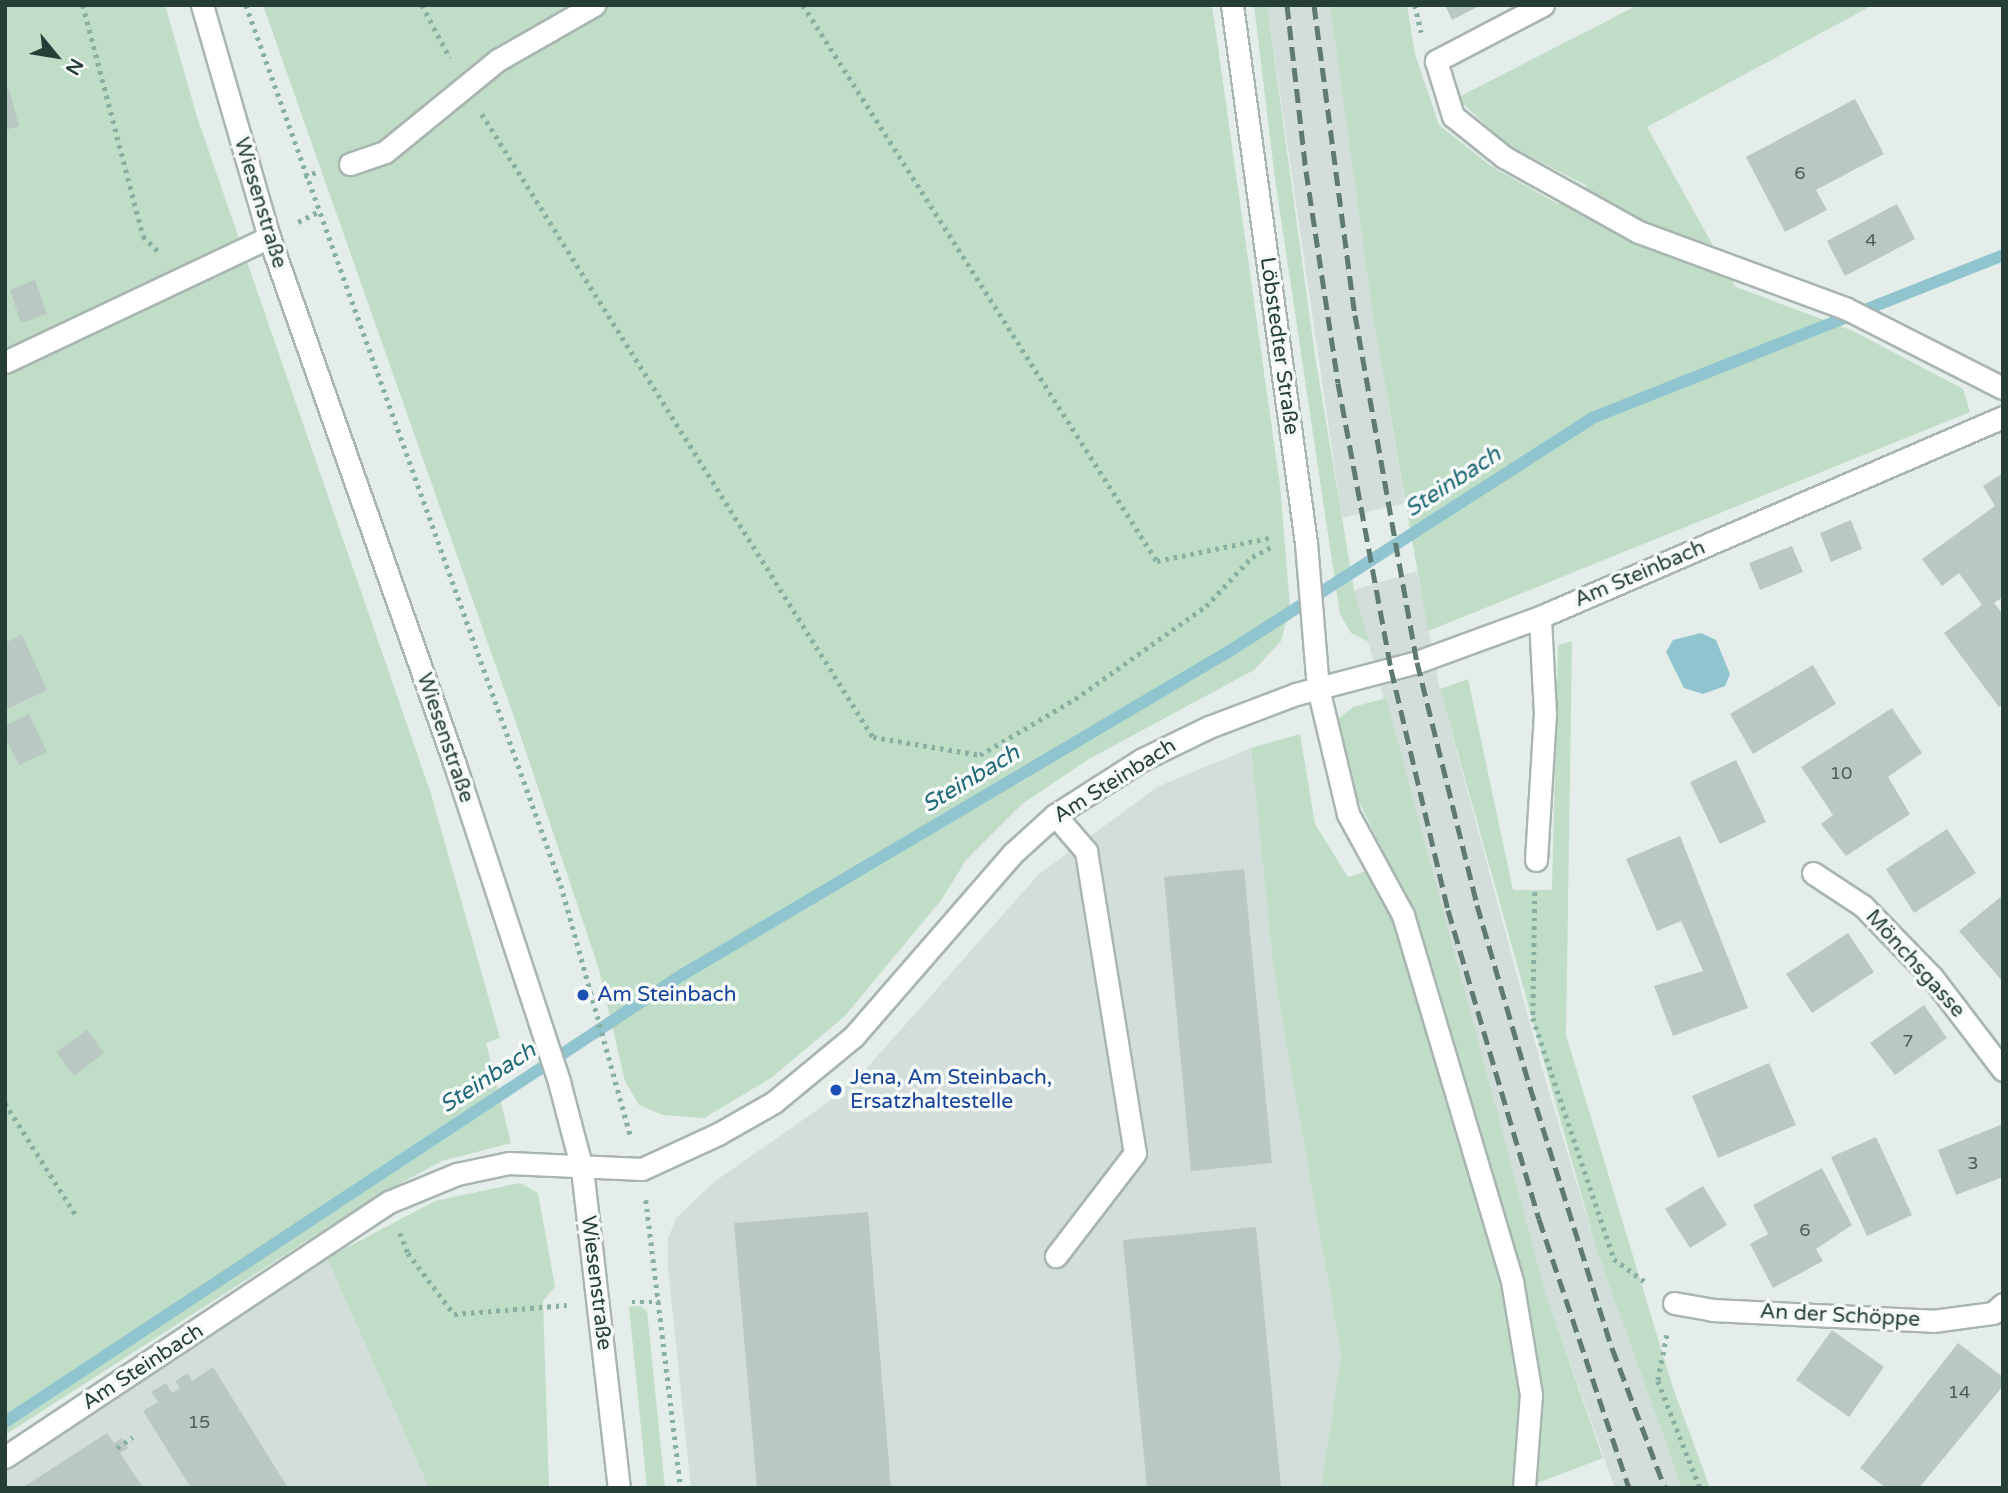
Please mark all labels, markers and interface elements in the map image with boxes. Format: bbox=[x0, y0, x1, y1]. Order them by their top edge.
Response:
north arrow bbox=[21, 21, 91, 91]
text: N bbox=[61, 54, 88, 79]
street label: Wiesenstraße bbox=[228, 135, 292, 271]
house number: 6 bbox=[1794, 162, 1806, 184]
house number: 4 bbox=[1865, 229, 1877, 251]
street label: Löbstedter Straße bbox=[1254, 255, 1304, 437]
water label: Steinbach bbox=[1400, 441, 1506, 523]
street label: Am Steinbach bbox=[1571, 535, 1709, 613]
street label: Wiesenstraße bbox=[411, 670, 479, 806]
street label: Am Steinbach bbox=[1049, 733, 1181, 829]
water label: Steinbach bbox=[917, 739, 1025, 819]
house number: 10 bbox=[1830, 762, 1852, 784]
street label: Mönchsgasse bbox=[1860, 905, 1970, 1023]
place label: Am Steinbach bbox=[597, 982, 737, 1008]
marker: Am Steinbach bbox=[575, 987, 591, 1003]
house number: 7 bbox=[1902, 1030, 1914, 1052]
water label: Steinbach bbox=[435, 1037, 541, 1119]
place label: Jena, Am Steinbach, Ersatzhaltestelle bbox=[850, 1065, 1052, 1115]
marker: Jena, Am Steinbach, Ersatzhaltestelle bbox=[828, 1082, 844, 1098]
house number: 3 bbox=[1967, 1152, 1979, 1174]
street label: Wiesenstraße bbox=[575, 1214, 617, 1352]
house number: 6 bbox=[1799, 1219, 1811, 1241]
street label: An der Schöppe bbox=[1759, 1299, 1921, 1333]
street label: Am Steinbach bbox=[78, 1318, 208, 1416]
house number: 14 bbox=[1948, 1381, 1970, 1403]
house number: 15 bbox=[188, 1411, 210, 1433]

